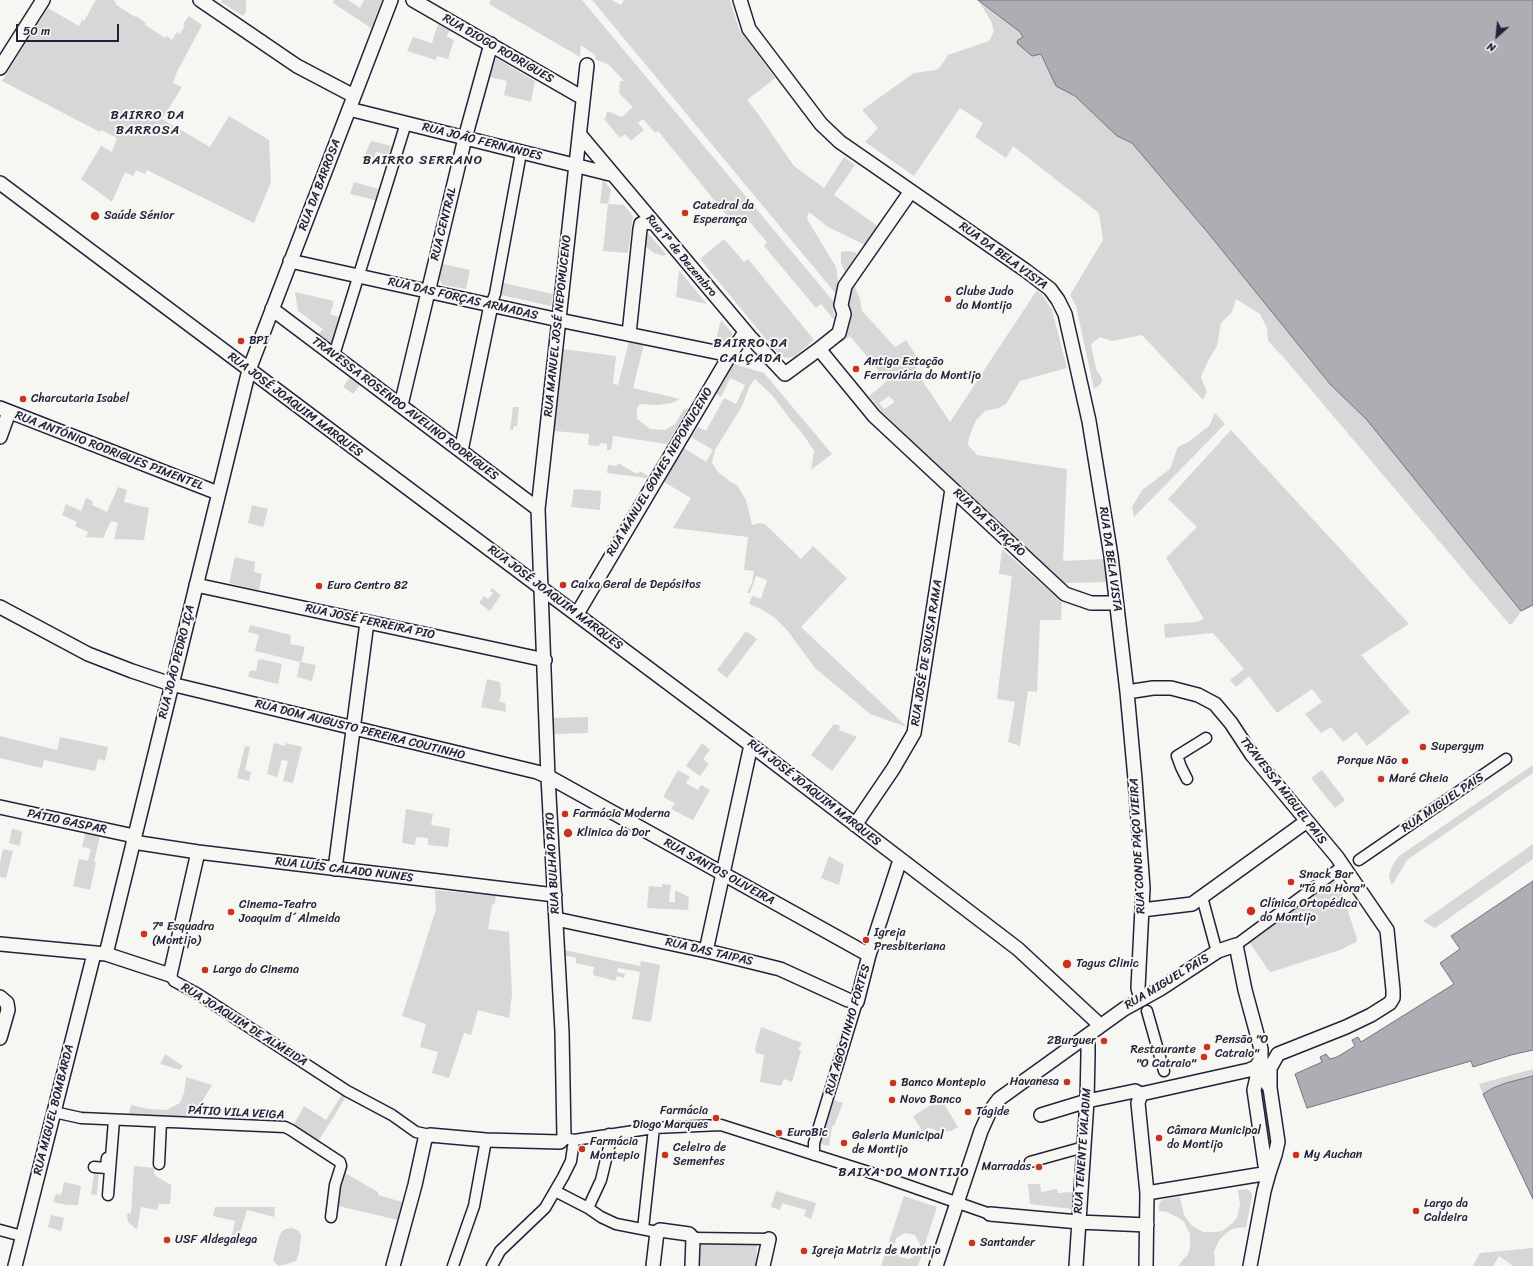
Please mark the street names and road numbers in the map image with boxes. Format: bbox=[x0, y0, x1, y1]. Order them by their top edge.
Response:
street label: RUA DIOGO RODRIGUES bbox=[440, 11, 556, 87]
street label: RUA JOÃO FERNANDES bbox=[421, 120, 543, 164]
street label: RUA DA BARROSA bbox=[296, 137, 344, 233]
street label: RUA CENTRAL bbox=[428, 186, 460, 262]
street label: Rua 1º de Dezembro bbox=[642, 212, 720, 300]
street label: RUA DA BELA VISTA bbox=[956, 219, 1050, 293]
street label: RUA MANUEL JOSÉ NEPOMUCENO bbox=[541, 234, 575, 418]
street label: RUA DAS FORÇAS ARMADAS bbox=[387, 275, 539, 323]
street label: TRAVESSA ROSENDO AVELINO RODRIGUES bbox=[309, 334, 501, 484]
street label: RUA JOSÉ JOAQUIM MARQUES bbox=[225, 350, 365, 460]
street label: RUA MANUEL GOMES NEPOMUCENO bbox=[604, 385, 716, 559]
street label: RUA ANTÓNIO RODRIGUES PIMENTEL bbox=[13, 408, 205, 494]
street label: RUA DA ESTAÇÃO bbox=[950, 486, 1028, 560]
street label: RUA DA BELA VISTA bbox=[1096, 506, 1124, 612]
street label: RUA JOSÉ JOAQUIM MARQUES bbox=[485, 543, 625, 653]
street label: RUA JOSÉ DE SOUSA RAMA bbox=[908, 579, 946, 727]
street label: RUA JOSÉ FERREIRA PIO bbox=[304, 601, 436, 643]
street label: RUA JOÃO PEDRO IÇA bbox=[156, 604, 198, 720]
street label: RUA DOM AUGUSTO PEREIRA COUTINHO bbox=[253, 697, 467, 763]
street label: TRAVESSA MIGUEL PAIS bbox=[1237, 735, 1329, 847]
street label: RUA JOSÉ JOAQUIM MARQUES bbox=[744, 736, 884, 850]
street label: RUA MIGUEL PAIS bbox=[1399, 770, 1487, 836]
street label: RUA CONDE PAÇO VIEIRA bbox=[1127, 778, 1149, 914]
street label: PÁTIO GASPAR bbox=[26, 807, 108, 837]
street label: RUA BULHÃO PATO bbox=[543, 812, 563, 914]
street label: RUA SANTOS OLIVEIRA bbox=[661, 836, 777, 908]
street label: RUA LUÍS CALADO NUNES bbox=[274, 854, 414, 886]
street label: RUA DAS TAIPAS bbox=[664, 935, 754, 969]
street label: RUA MIGUEL PAIS bbox=[1122, 951, 1212, 1013]
street label: RUA AGOSTINHO FORTES bbox=[822, 963, 874, 1097]
street label: RUA JOAQUIM DE ALMEIDA bbox=[178, 980, 310, 1070]
street label: RUA MIGUEL BOMBARDA bbox=[31, 1043, 77, 1177]
street label: RUA TENENTE VALADIM bbox=[1071, 1088, 1095, 1214]
street label: PÁTIO VILA VEIGA bbox=[188, 1103, 284, 1123]

